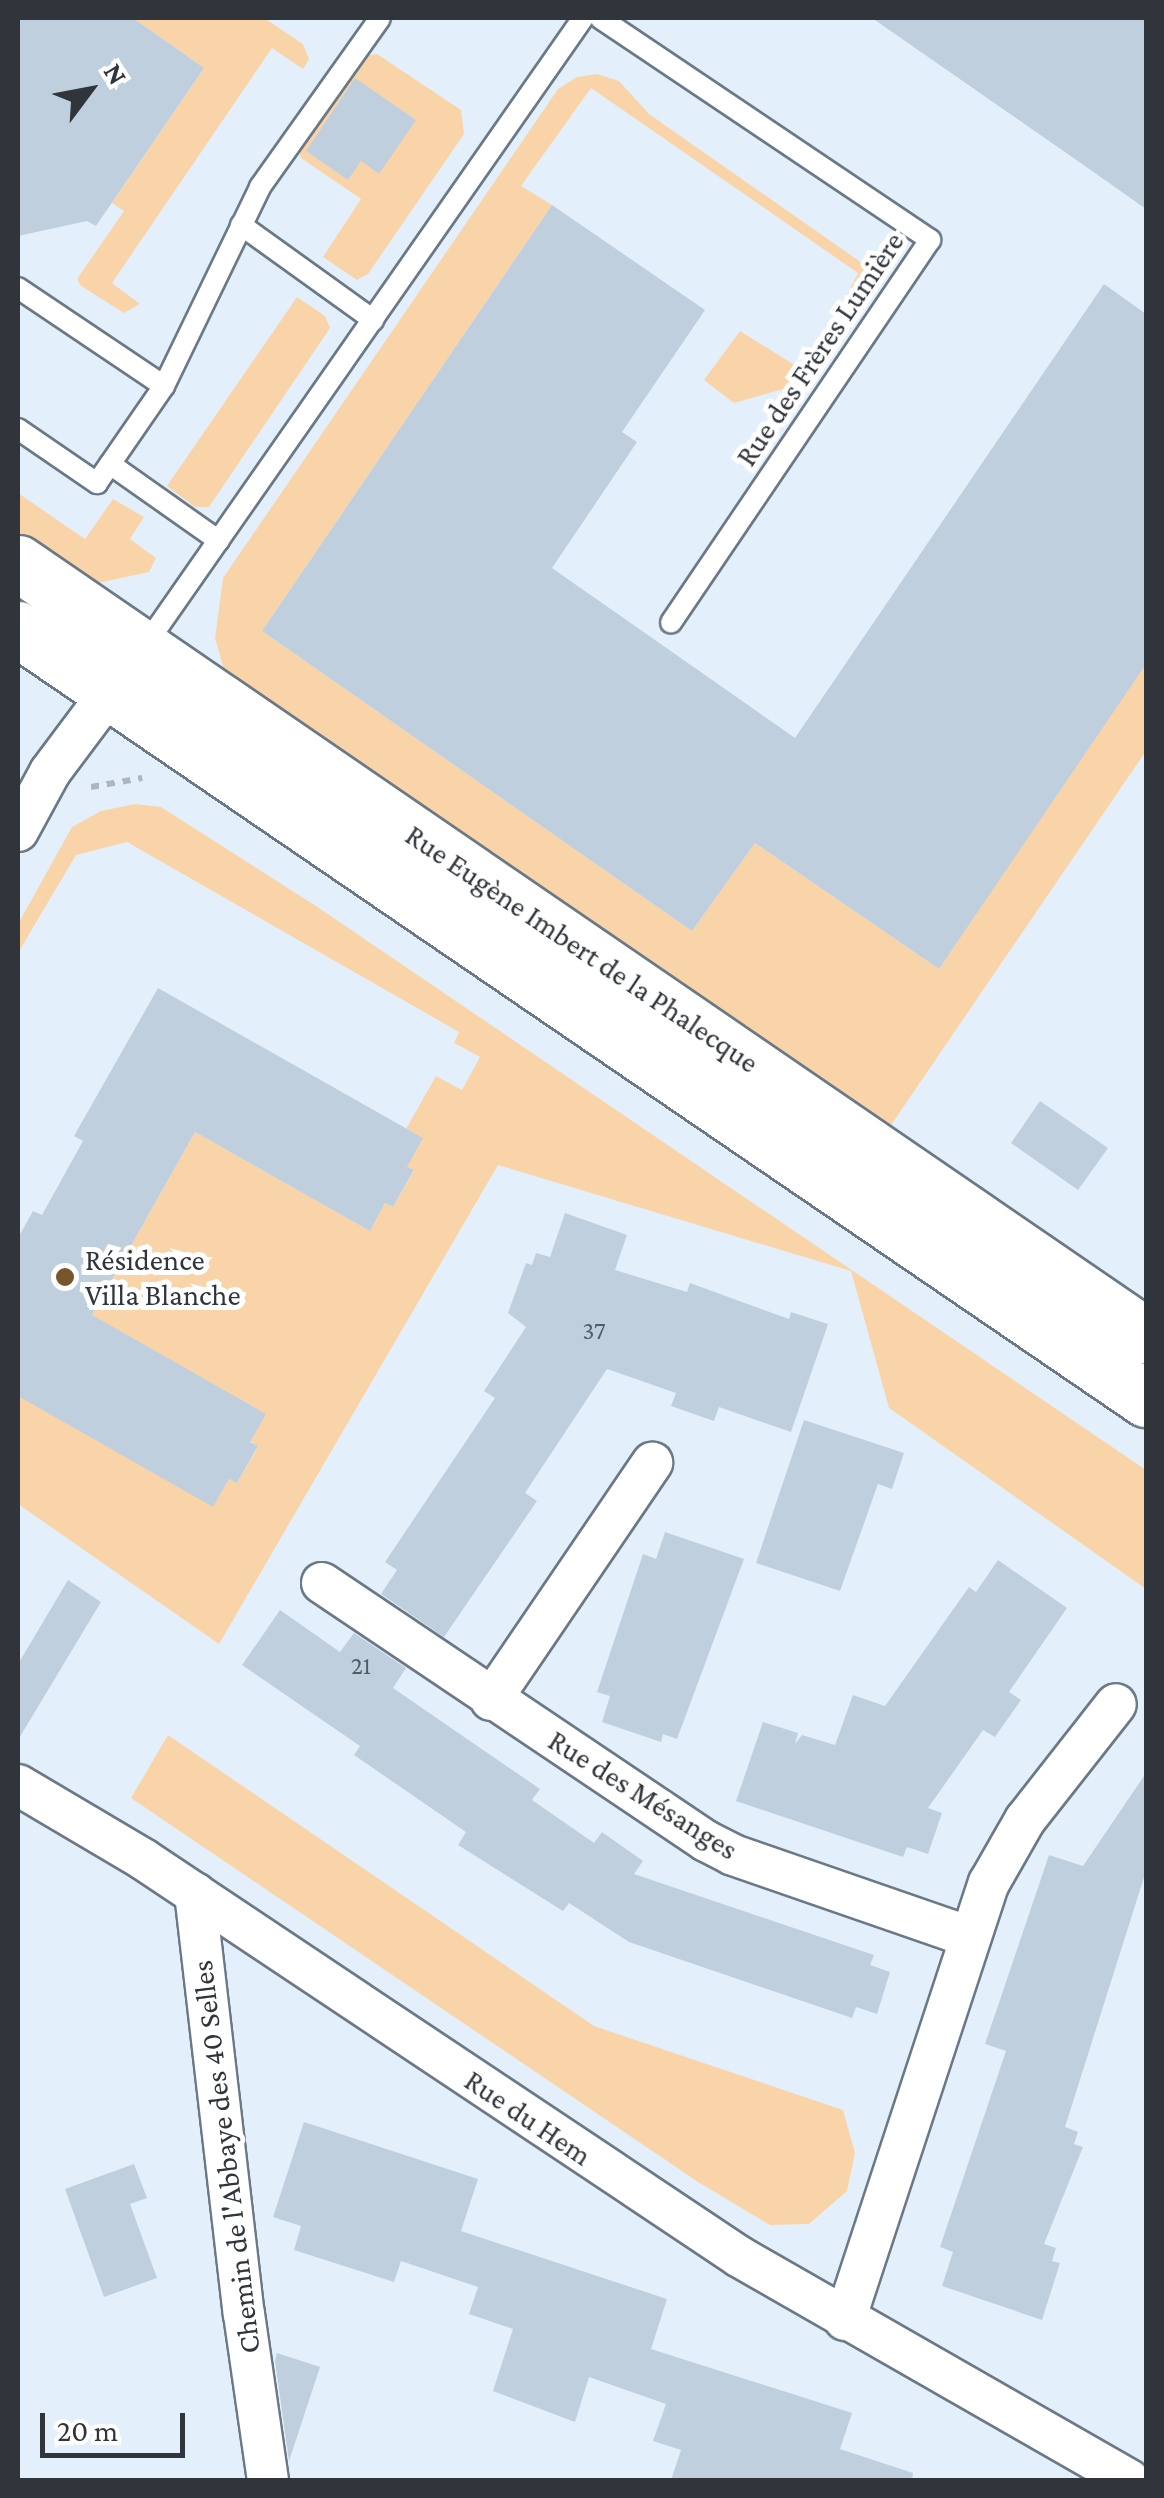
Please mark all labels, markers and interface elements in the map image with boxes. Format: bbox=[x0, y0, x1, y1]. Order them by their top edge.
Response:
north arrow bbox=[40, 40, 140, 140]
text: N bbox=[98, 58, 134, 90]
street label: Rue des Frères Lumière bbox=[728, 225, 912, 473]
street label: Rue Eugène Imbert de la Phalecque bbox=[399, 817, 765, 1081]
place label: Résidence Villa Blanche bbox=[85, 1242, 241, 1312]
marker: Résidence Villa Blanche bbox=[54, 1266, 76, 1288]
house number: 37 bbox=[582, 1316, 606, 1346]
house number: 21 bbox=[351, 1651, 371, 1681]
street label: Rue des Mésanges bbox=[542, 1722, 744, 1868]
street label: Chemin de l'Abbaye des 40 Selles bbox=[184, 1958, 268, 2356]
street label: Rue du Hem bbox=[458, 2062, 598, 2174]
scale bar bbox=[45, 2393, 190, 2455]
text: 20 m bbox=[57, 2414, 118, 2447]

